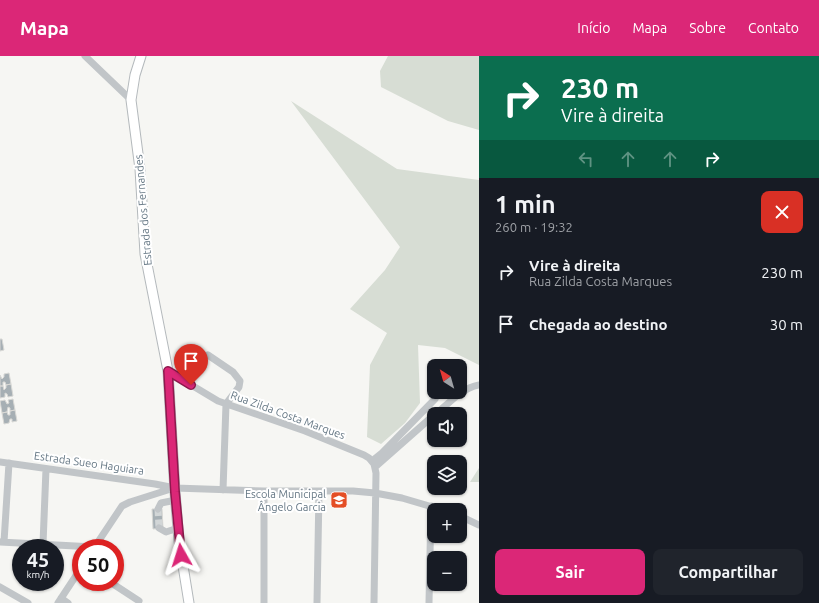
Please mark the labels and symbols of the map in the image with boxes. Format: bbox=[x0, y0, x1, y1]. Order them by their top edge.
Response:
street label: Estrada dos Fernandes bbox=[132, 154, 154, 266]
pin bbox=[174, 344, 208, 385]
north arrow bbox=[427, 359, 467, 399]
street label: Rua Zilda Costa Marques bbox=[229, 389, 347, 441]
street label: Estrada Sueo Haguiara bbox=[33, 449, 145, 477]
place label: Escola Municipal Ângelo Garcia bbox=[245, 488, 326, 513]
school or university icon: Escola Municipal Ângelo Garcia bbox=[329, 490, 349, 510]
position arrow bbox=[160, 534, 202, 576]
speed limit sign: 50 bbox=[72, 539, 124, 591]

